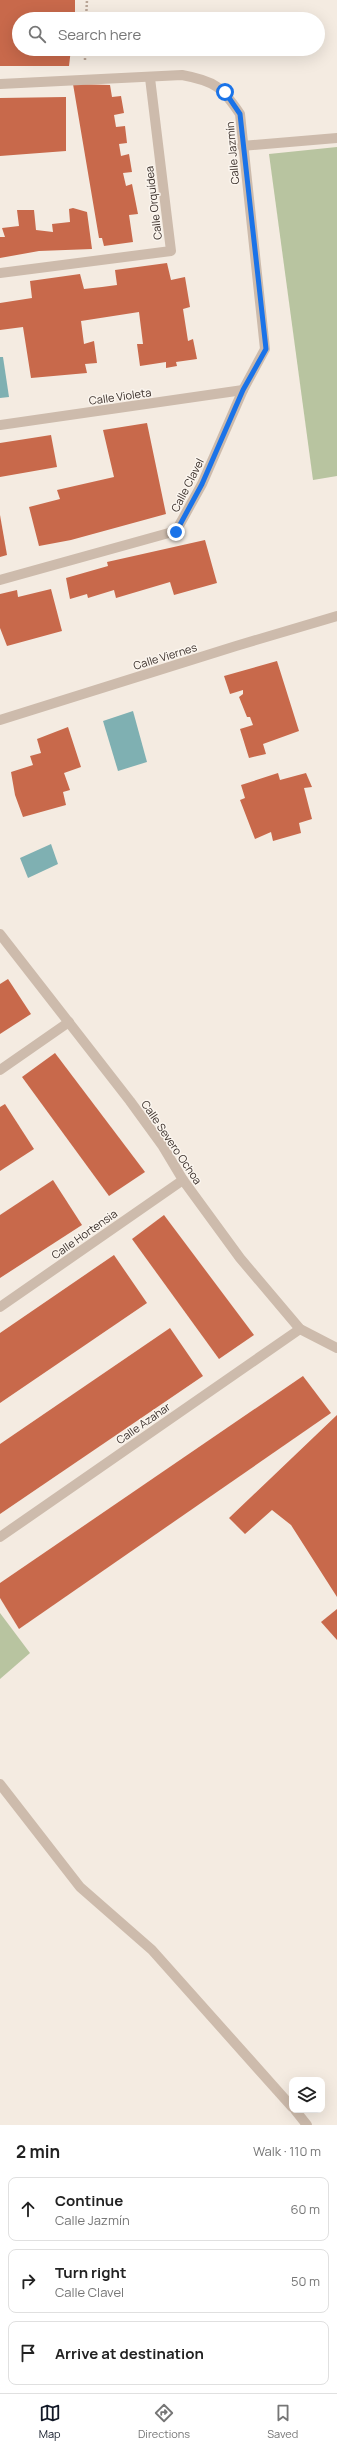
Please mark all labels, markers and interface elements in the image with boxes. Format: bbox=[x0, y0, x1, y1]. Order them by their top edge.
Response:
search box bbox=[12, 12, 325, 56]
icon: search bbox=[26, 23, 48, 45]
text: Search here bbox=[58, 24, 141, 45]
route start bbox=[216, 83, 234, 101]
street label: Calle Jazmín bbox=[222, 121, 242, 185]
street label: Calle Orquídea bbox=[141, 165, 165, 241]
street label: Calle Violeta bbox=[88, 384, 152, 408]
street label: Calle Clavel bbox=[167, 456, 207, 514]
route end bbox=[167, 523, 185, 541]
street label: Calle Viernes bbox=[131, 639, 199, 673]
street label: Calle Severo Ochoa bbox=[138, 1097, 206, 1187]
street label: Calle Hortensia bbox=[48, 1206, 120, 1262]
street label: Calle Azahar bbox=[113, 1399, 173, 1447]
map controls bbox=[289, 2077, 325, 2113]
button: layers bbox=[289, 2077, 325, 2113]
text: 2 min bbox=[16, 2140, 60, 2163]
text: Walk · 110 m bbox=[253, 2142, 321, 2160]
text: Continue bbox=[55, 2190, 123, 2211]
icon: ahead bbox=[17, 2198, 39, 2220]
text: 60 m bbox=[290, 2200, 320, 2218]
text: Calle Jazmín bbox=[55, 2211, 130, 2229]
text: Turn right bbox=[55, 2262, 126, 2283]
icon: right bbox=[17, 2270, 39, 2292]
text: 50 m bbox=[291, 2272, 320, 2290]
text: Calle Clavel bbox=[55, 2283, 124, 2301]
icon: arrive bbox=[17, 2342, 39, 2364]
text: Arrive at destination bbox=[55, 2343, 204, 2364]
tab: Map bbox=[39, 2402, 61, 2441]
tab: Directions bbox=[138, 2402, 190, 2441]
tab: Saved bbox=[267, 2402, 298, 2441]

